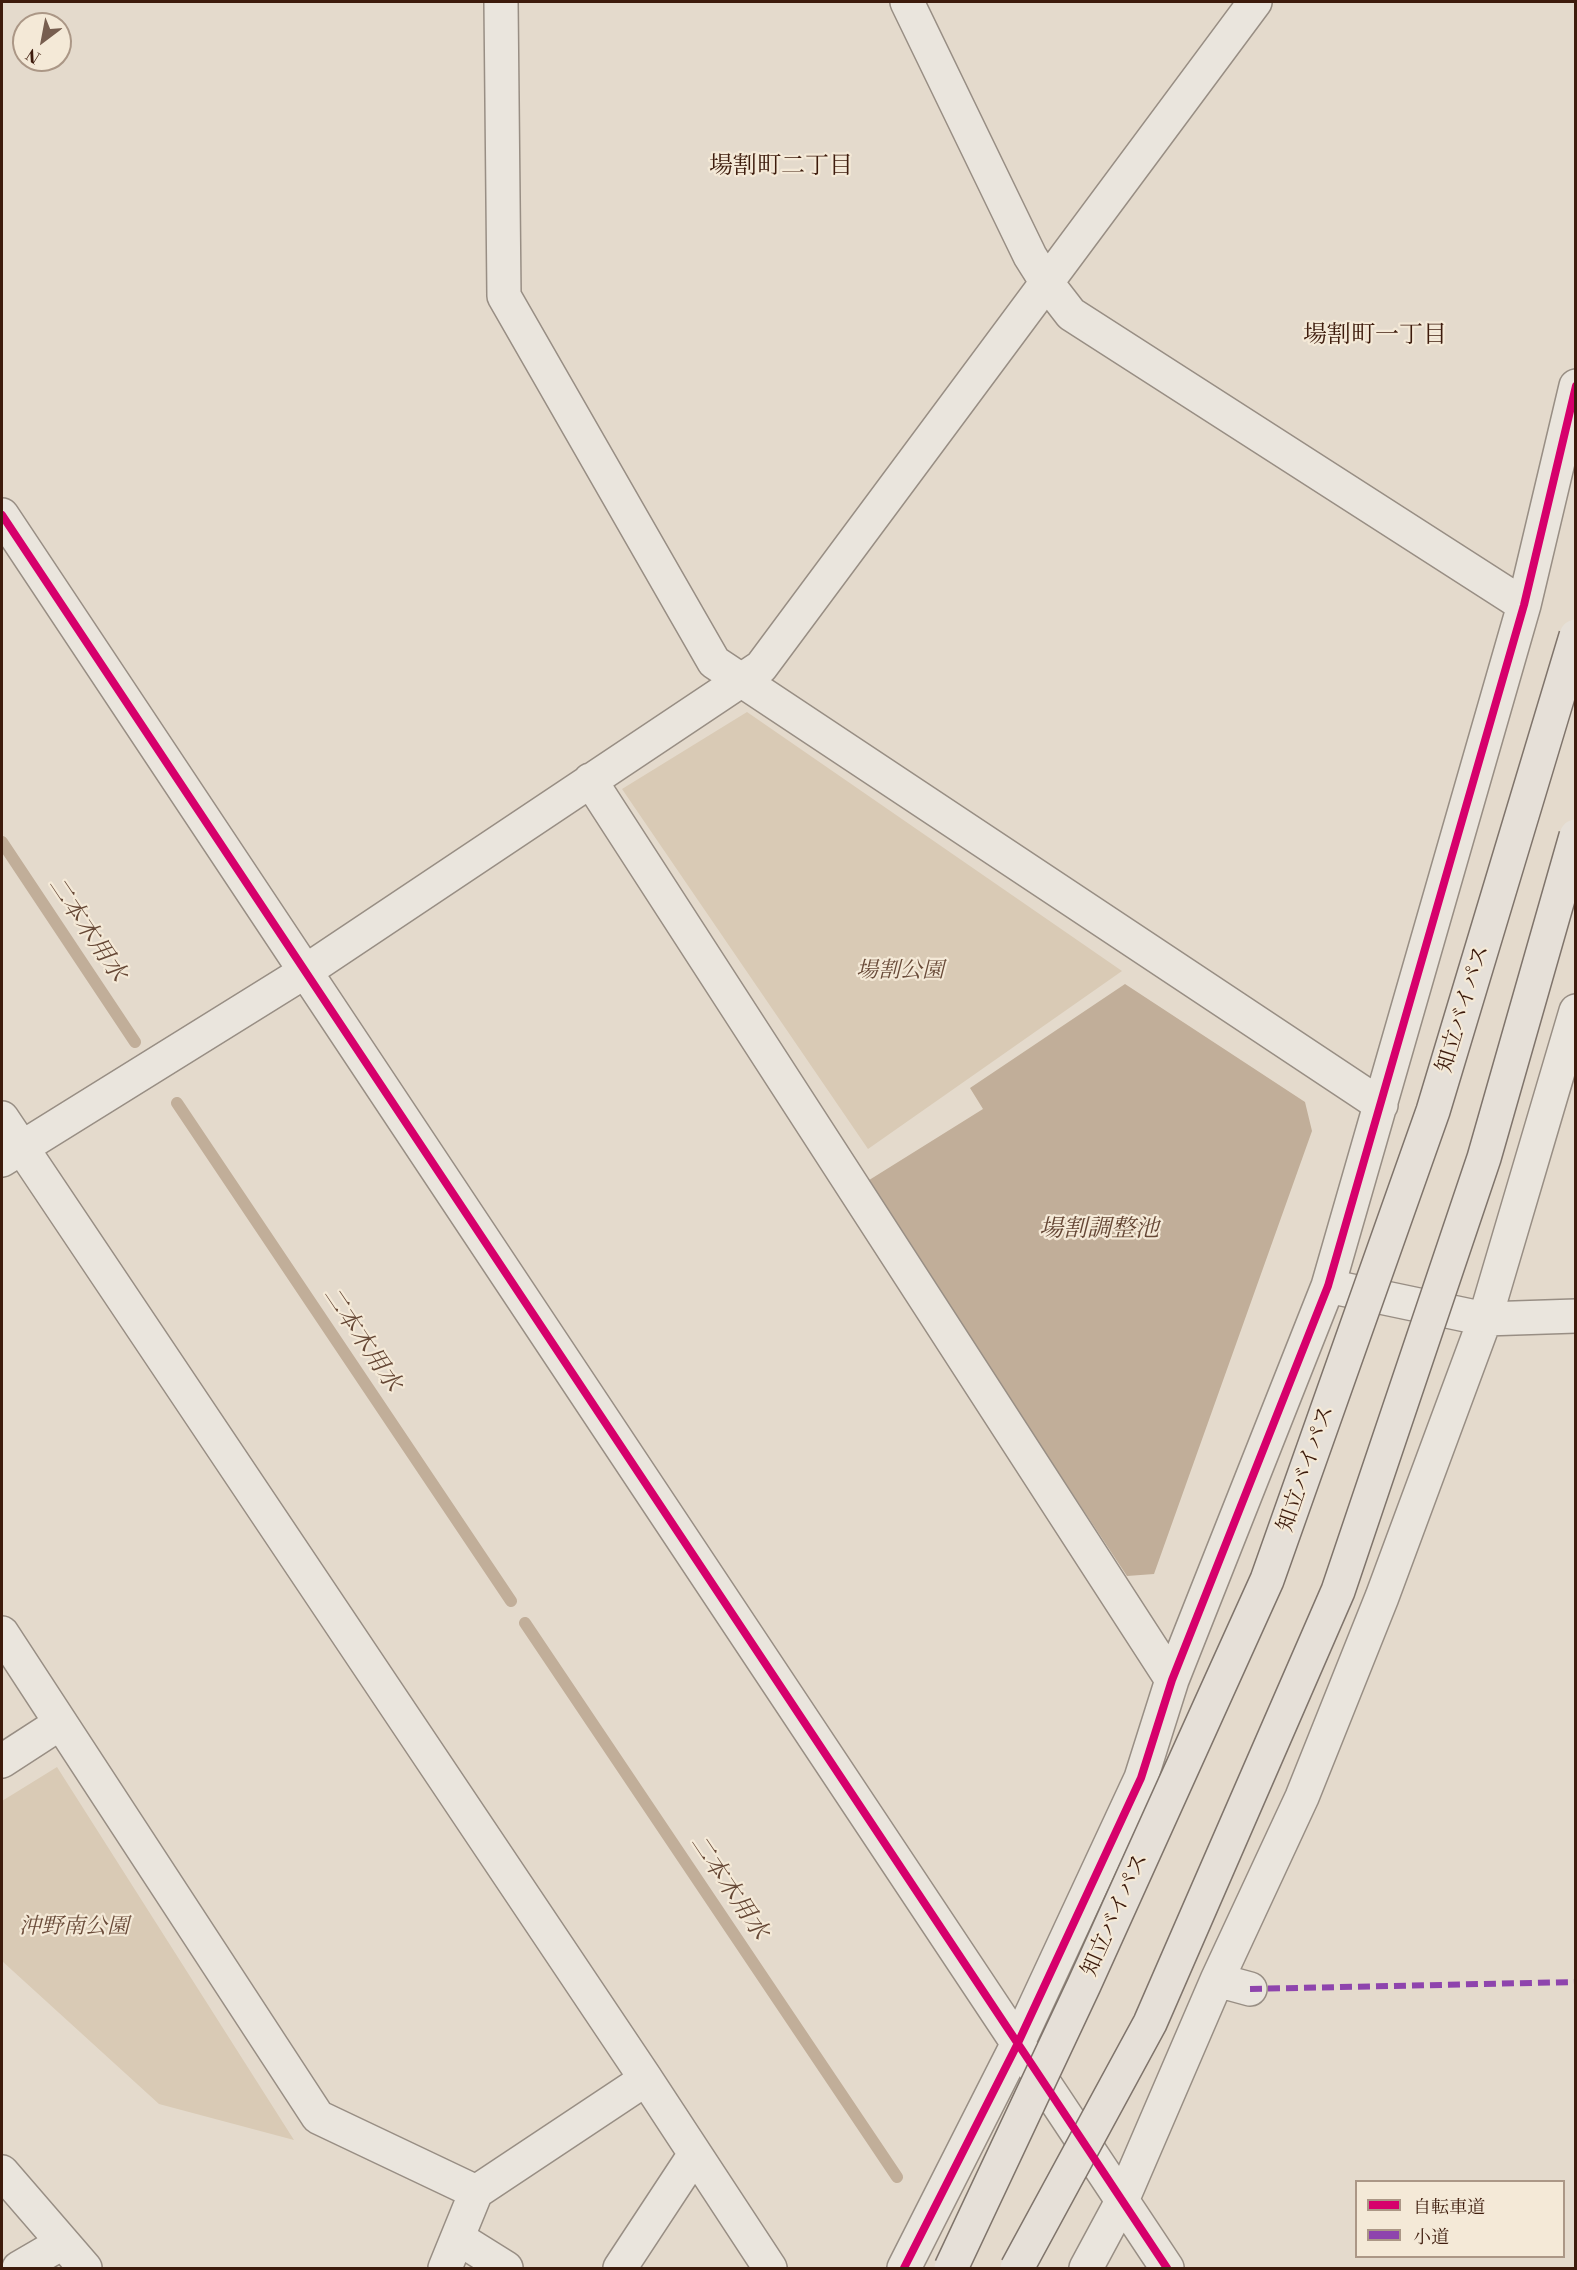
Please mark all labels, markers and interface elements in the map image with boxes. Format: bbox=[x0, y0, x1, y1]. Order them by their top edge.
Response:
north arrow bbox=[12, 12, 72, 72]
text: N bbox=[23, 44, 44, 67]
district label: 場割町二丁目 bbox=[709, 153, 853, 181]
district label: 場割町一丁目 bbox=[1303, 322, 1447, 350]
water label: 二本木用水 bbox=[41, 872, 131, 988]
street label: 知立バイパス bbox=[1432, 942, 1496, 1076]
park label: 場割公園 bbox=[856, 959, 944, 985]
water label: 場割調整池 bbox=[1039, 1216, 1159, 1244]
water label: 二本木用水 bbox=[316, 1282, 406, 1398]
street label: 知立バイパス bbox=[1273, 1402, 1341, 1536]
water label: 二本木用水 bbox=[683, 1830, 773, 1946]
street label: 知立バイパス bbox=[1077, 1849, 1155, 1981]
park label: 沖野南公園 bbox=[19, 1915, 129, 1941]
legend bbox=[1355, 2180, 1565, 2258]
text: 自転車道 bbox=[1413, 2196, 1485, 2219]
text: 小道 bbox=[1413, 2226, 1449, 2249]

